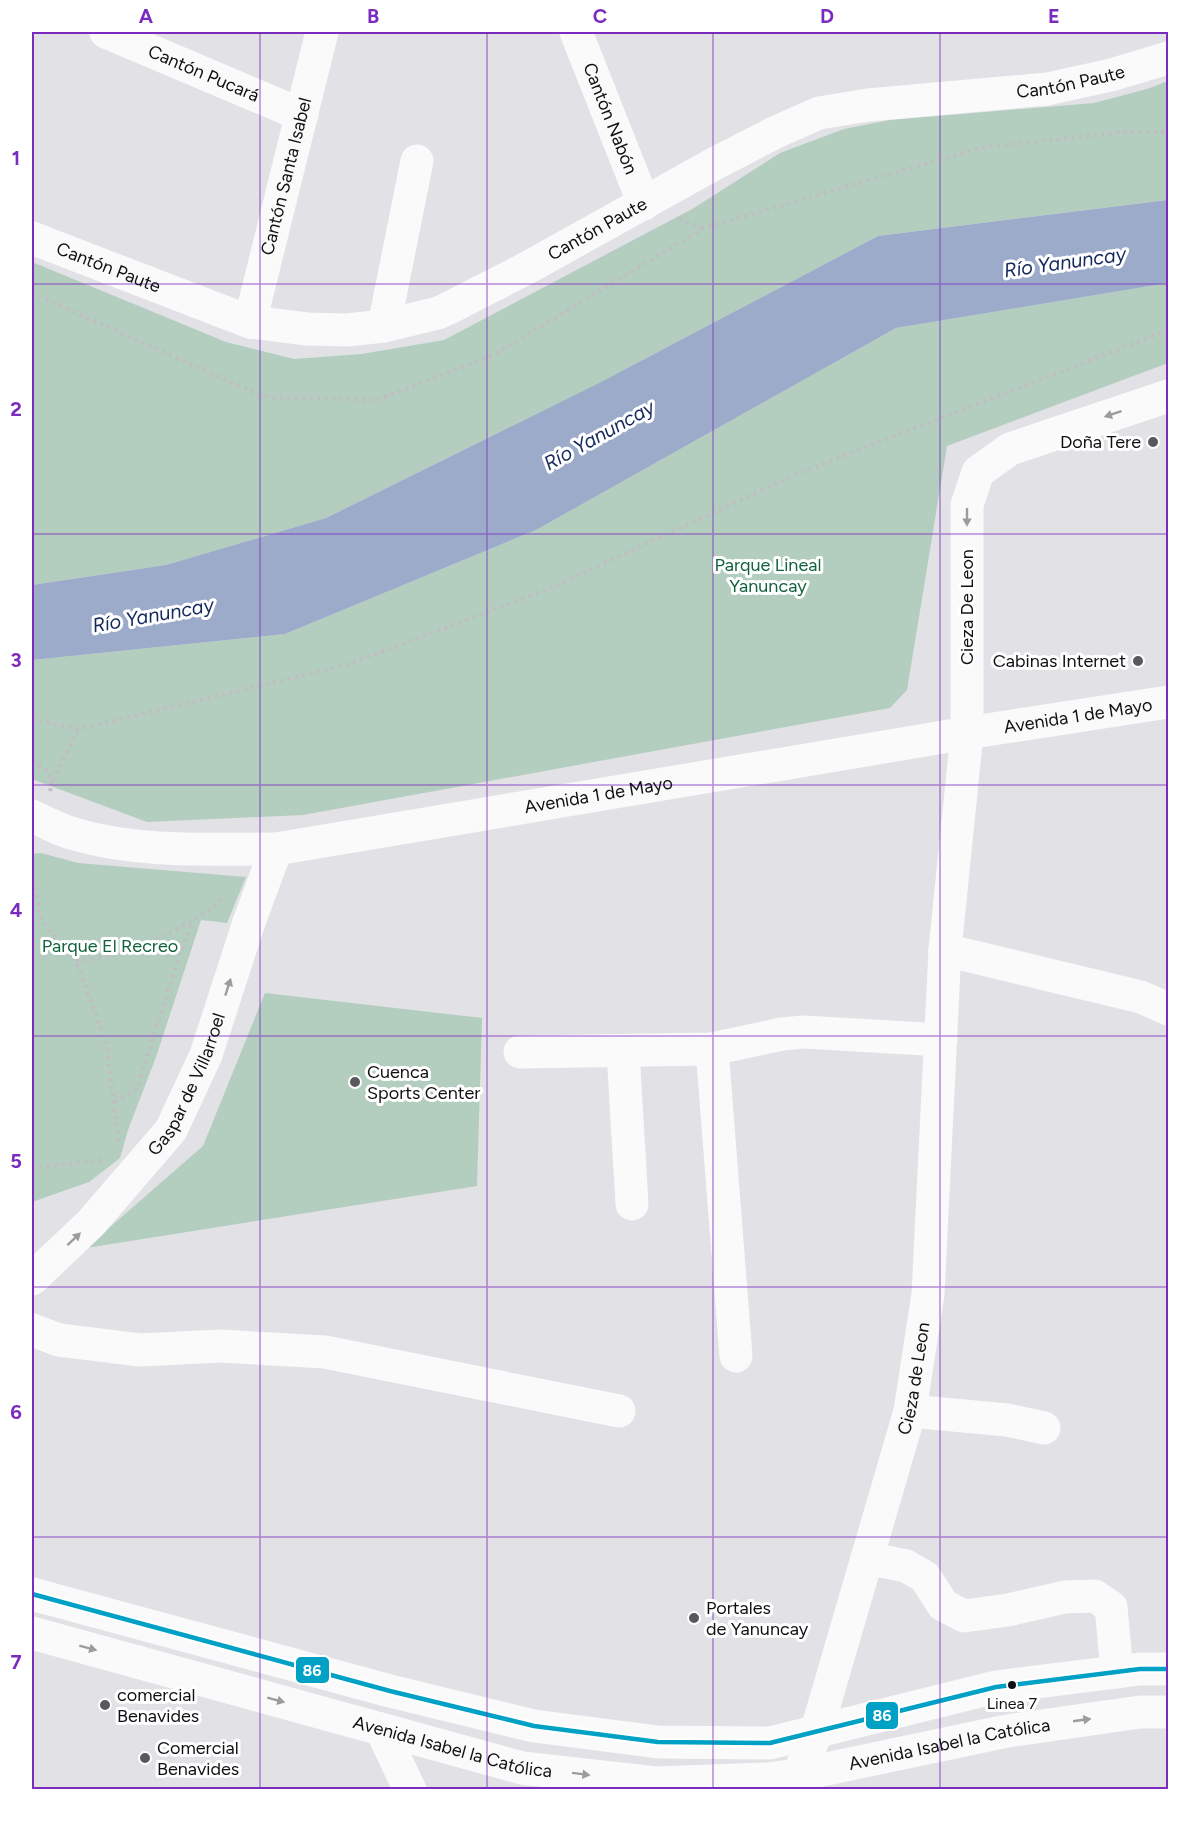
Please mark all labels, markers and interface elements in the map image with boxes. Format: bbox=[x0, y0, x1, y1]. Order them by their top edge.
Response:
text: A bbox=[139, 4, 154, 28]
text: B bbox=[367, 4, 379, 28]
text: C bbox=[593, 4, 607, 28]
text: D bbox=[820, 4, 834, 28]
text: E bbox=[1048, 4, 1060, 28]
street label: Cantón Pucará bbox=[145, 40, 262, 107]
street label: Cantón Nabón bbox=[578, 60, 642, 177]
street label: Cantón Paute bbox=[1015, 60, 1128, 103]
street label: Cantón Santa Isabel bbox=[256, 95, 316, 257]
text: 1 bbox=[12, 146, 20, 170]
street label: Cantón Paute bbox=[544, 192, 651, 265]
street label: Cantón Paute bbox=[53, 237, 164, 298]
water label: Río Yanuncay bbox=[1002, 241, 1129, 282]
water label: Río Yanuncay bbox=[539, 394, 660, 475]
text: 2 bbox=[10, 397, 22, 421]
one-way arrow bbox=[1104, 410, 1122, 420]
place label: Doña Tere bbox=[1060, 431, 1141, 453]
marker: Doña Tere bbox=[1146, 435, 1160, 449]
one-way arrow bbox=[962, 507, 972, 526]
street label: Cieza De Leon bbox=[956, 549, 978, 665]
park label: Parque Lineal Yanuncay bbox=[715, 554, 821, 597]
water label: Río Yanuncay bbox=[90, 592, 217, 637]
text: 3 bbox=[10, 648, 22, 672]
place label: Cabinas Internet bbox=[993, 650, 1126, 672]
marker: Cabinas Internet bbox=[1131, 654, 1145, 668]
street label: Avenida 1 de Mayo bbox=[1002, 694, 1154, 738]
street label: Avenida 1 de Mayo bbox=[523, 772, 674, 818]
text: 4 bbox=[10, 898, 23, 922]
park label: Parque El Recreo bbox=[42, 935, 178, 957]
one-way arrow bbox=[223, 978, 233, 996]
street label: Gaspar de Villarroel bbox=[143, 1010, 230, 1160]
place label: Cuenca Sports Center bbox=[367, 1061, 480, 1104]
marker: Cuenca Sports Center bbox=[348, 1075, 362, 1089]
text: 5 bbox=[10, 1149, 22, 1173]
one-way arrow bbox=[67, 1232, 82, 1246]
street label: Cieza de Leon bbox=[893, 1321, 935, 1437]
text: 6 bbox=[10, 1400, 22, 1424]
place label: Portales de Yanuncay bbox=[706, 1597, 809, 1640]
marker: Portales de Yanuncay bbox=[687, 1611, 701, 1625]
one-way arrow bbox=[79, 1644, 97, 1654]
text: 7 bbox=[10, 1650, 22, 1674]
line badge: 86 bbox=[295, 1656, 330, 1684]
text: 86 bbox=[302, 1661, 322, 1680]
marker: Linea 7 bbox=[1006, 1679, 1018, 1691]
place label: comercial Benavides bbox=[117, 1684, 199, 1727]
place label: Linea 7 bbox=[987, 1694, 1038, 1713]
one-way arrow bbox=[267, 1696, 285, 1705]
marker: comercial Benavides bbox=[98, 1698, 112, 1712]
line badge: 86 bbox=[865, 1701, 899, 1730]
text: 86 bbox=[872, 1706, 892, 1725]
street label: Avenida Isabel la Católica bbox=[351, 1711, 553, 1782]
street label: Avenida Isabel la Católica bbox=[847, 1714, 1052, 1775]
one-way arrow bbox=[1073, 1716, 1092, 1725]
place label: Comercial Benavides bbox=[157, 1737, 239, 1780]
marker: Comercial Benavides bbox=[138, 1751, 152, 1765]
one-way arrow bbox=[571, 1770, 590, 1779]

